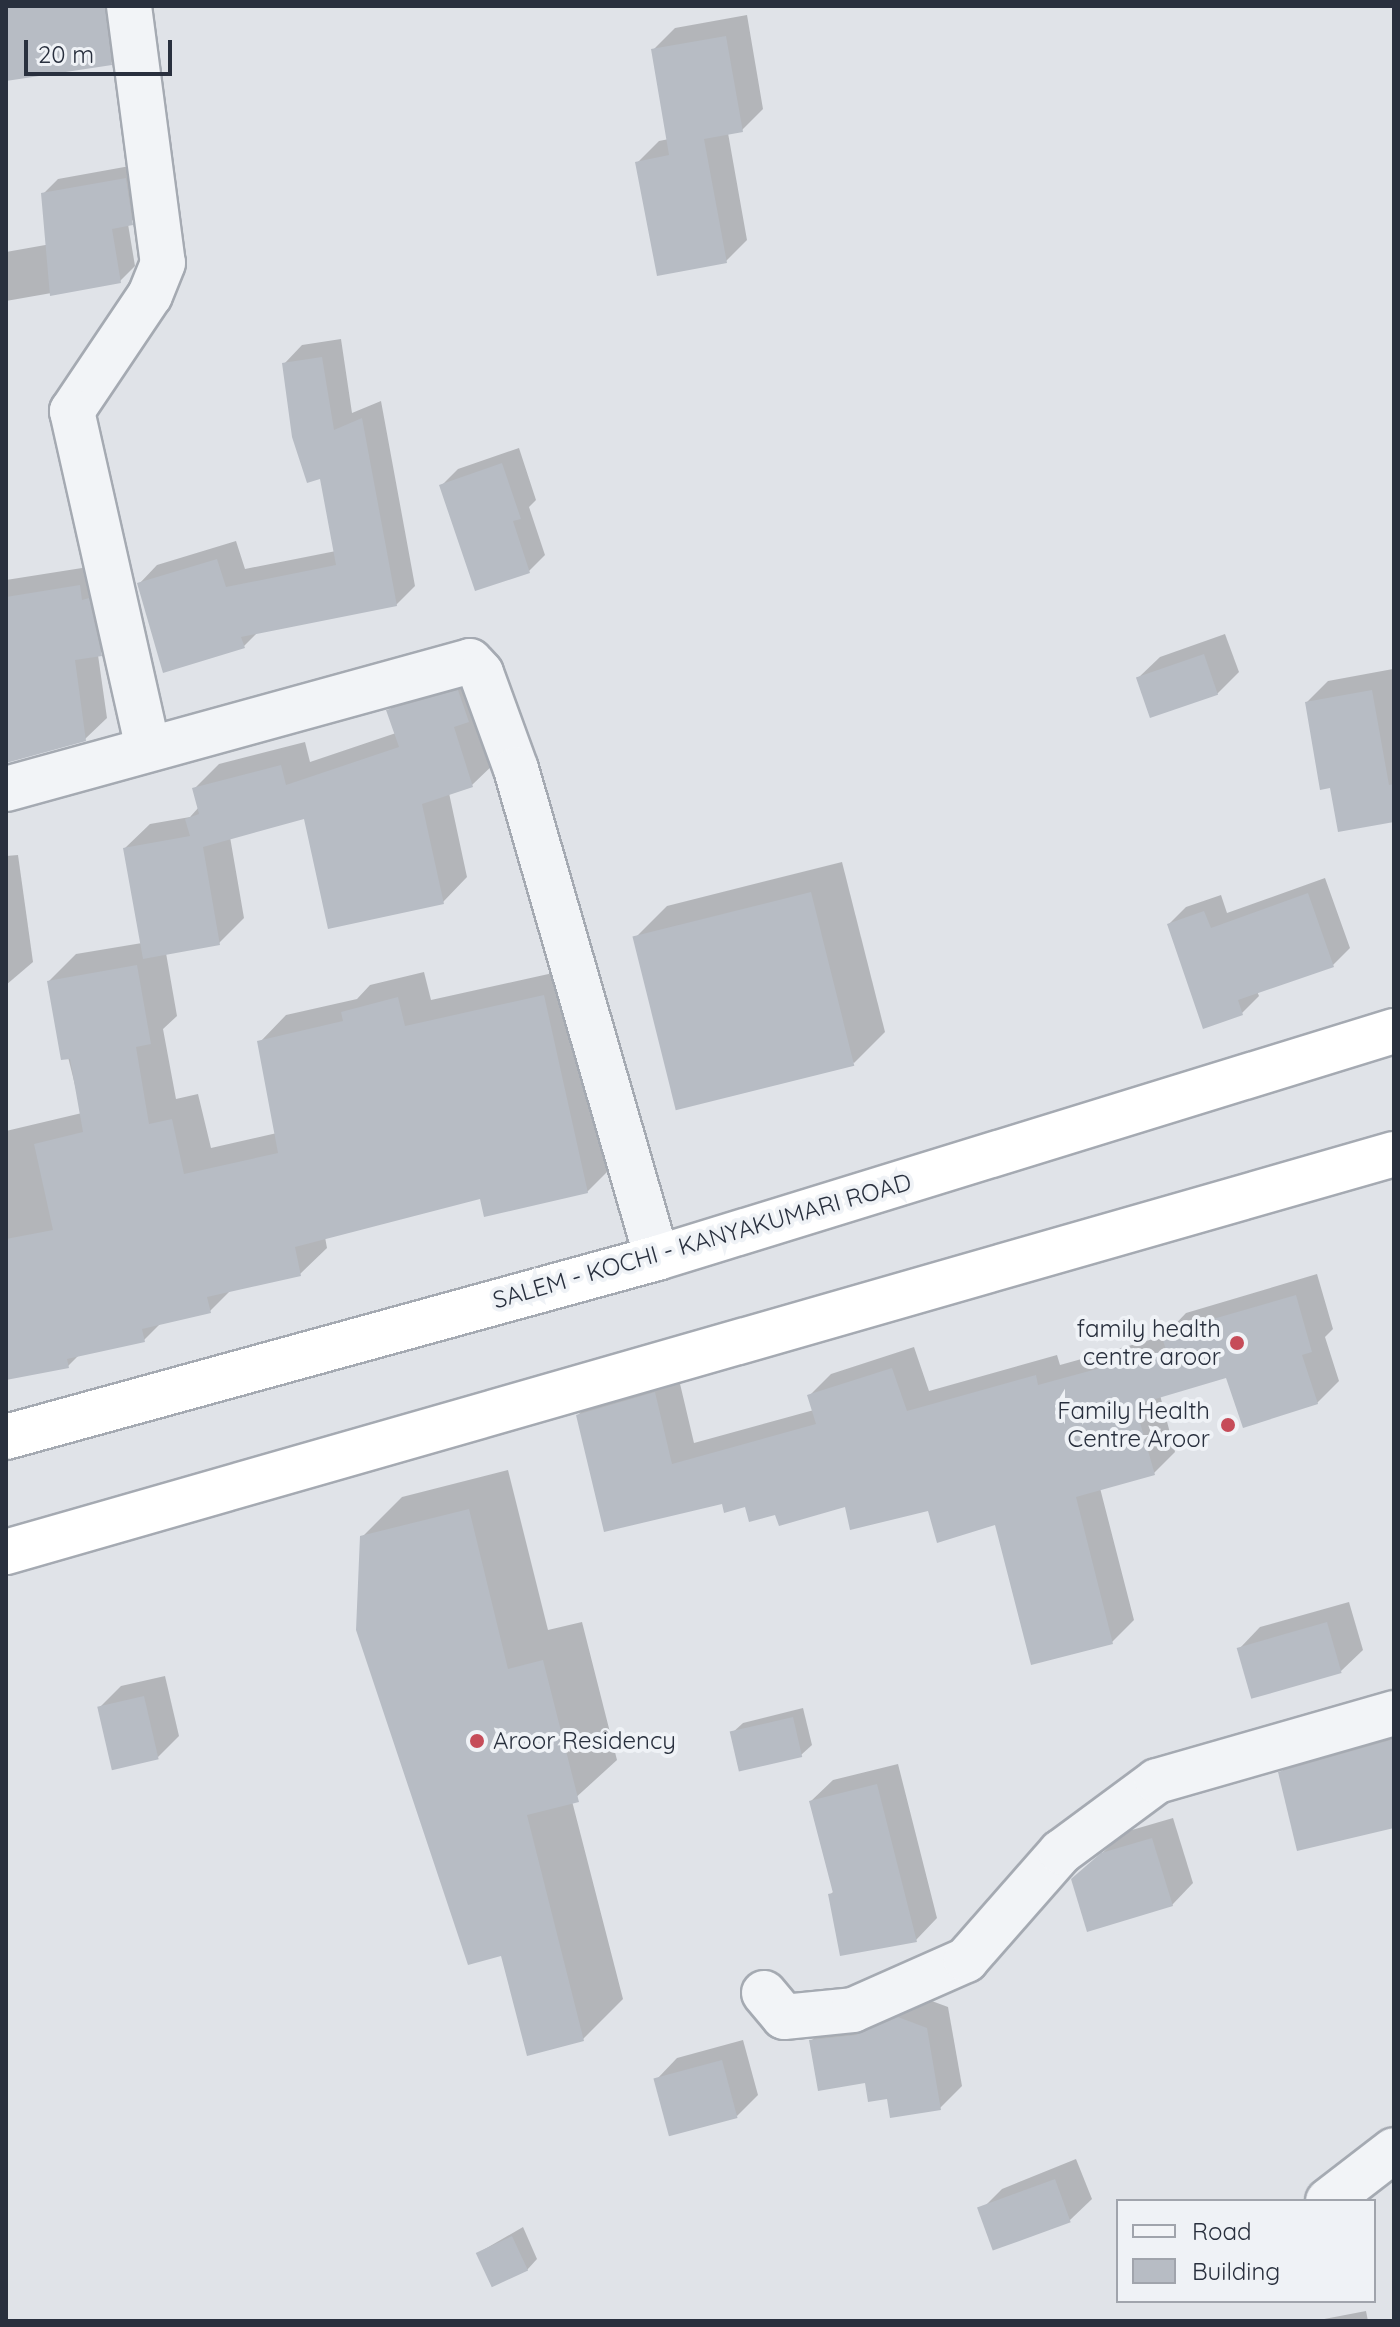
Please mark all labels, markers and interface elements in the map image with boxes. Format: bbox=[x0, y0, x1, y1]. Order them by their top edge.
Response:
scale bar bbox=[28, 24, 176, 74]
text: 20 m bbox=[38, 39, 94, 69]
street label: SALEM - KOCHI - KANYAKUMARI ROAD bbox=[489, 1167, 915, 1315]
place label: family health centre aroor bbox=[1076, 1315, 1221, 1371]
marker: family health centre aroor bbox=[1228, 1334, 1246, 1352]
place label: Family Health Centre Aroor bbox=[1057, 1397, 1210, 1453]
marker: Family Health Centre Aroor bbox=[1217, 1414, 1239, 1436]
place label: Aroor Residency bbox=[493, 1727, 676, 1755]
marker: Aroor Residency bbox=[468, 1732, 486, 1750]
legend bbox=[1116, 2199, 1376, 2303]
text: Road bbox=[1192, 2216, 1252, 2246]
text: Building bbox=[1192, 2256, 1280, 2286]

